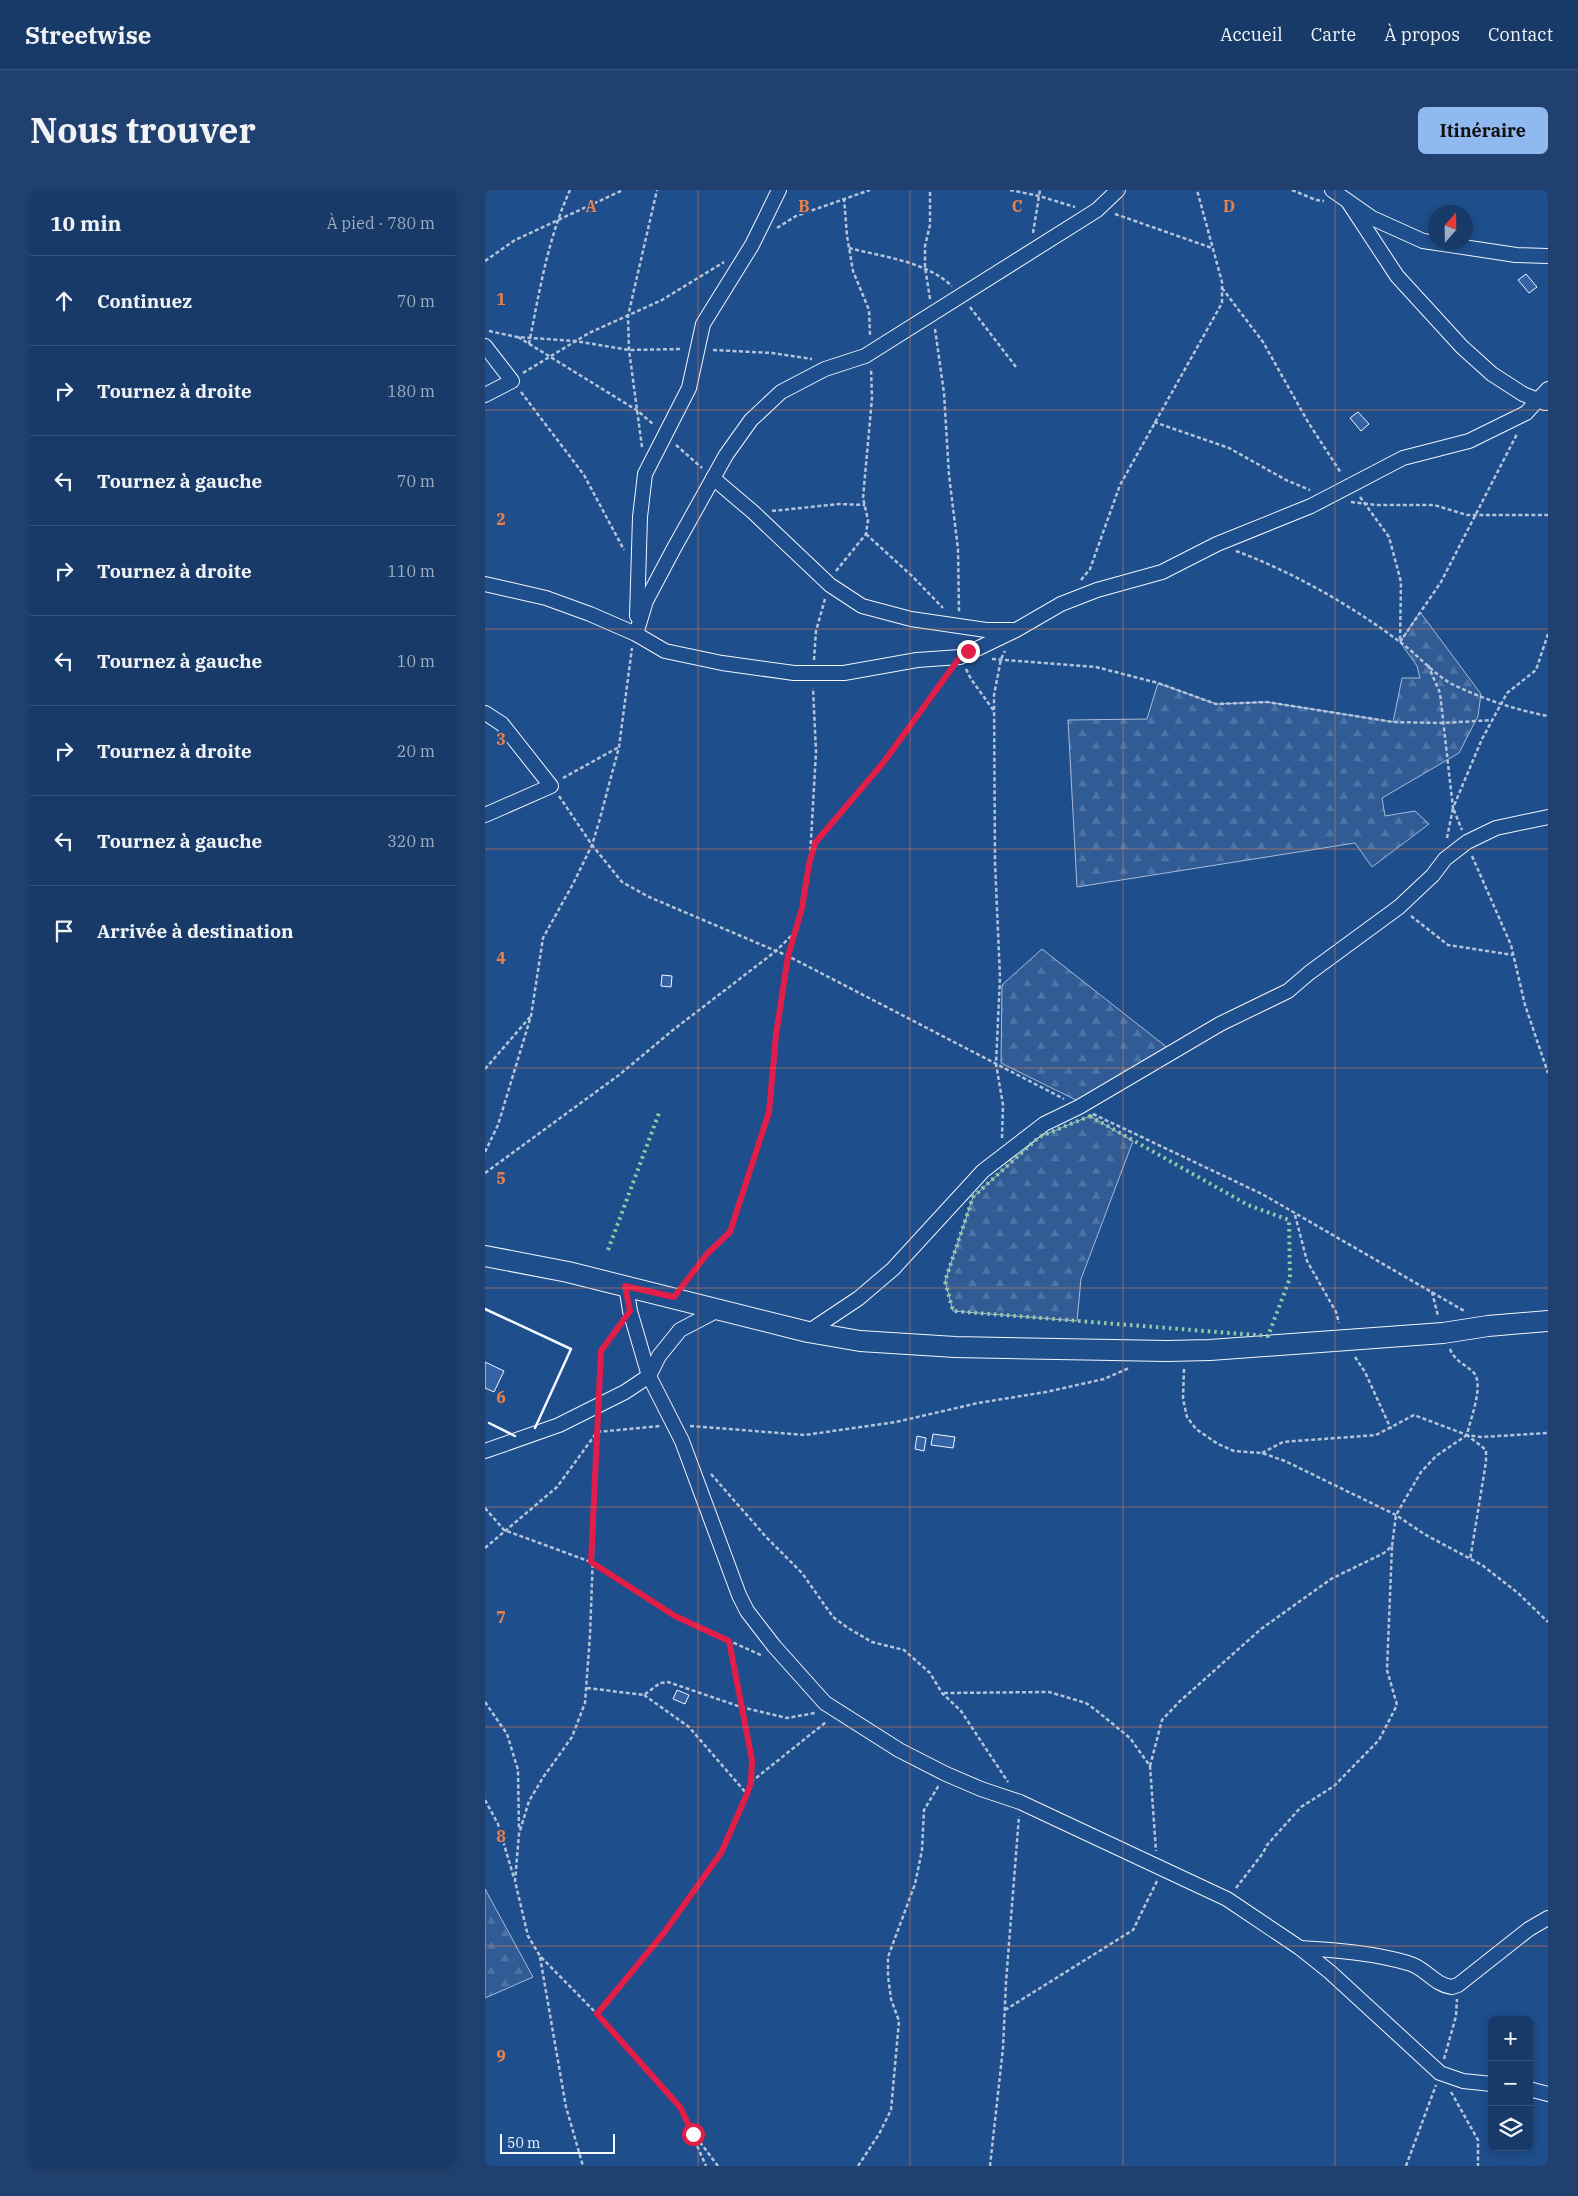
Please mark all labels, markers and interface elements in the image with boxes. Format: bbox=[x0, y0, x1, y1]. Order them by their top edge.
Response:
text: Streetwise bbox=[25, 19, 151, 51]
text: Accueil bbox=[1220, 23, 1283, 46]
text: Carte bbox=[1311, 23, 1356, 46]
text: À propos bbox=[1384, 23, 1460, 46]
text: Contact bbox=[1488, 23, 1553, 46]
text: Nous trouver bbox=[30, 107, 256, 153]
button: Itinéraire bbox=[1418, 107, 1548, 154]
text: A bbox=[585, 196, 597, 216]
text: B bbox=[798, 196, 810, 216]
text: C bbox=[1012, 196, 1022, 216]
text: D bbox=[1223, 196, 1235, 216]
north arrow bbox=[1428, 205, 1473, 250]
text: 10 min bbox=[50, 209, 121, 237]
text: À pied · 780 m bbox=[327, 213, 435, 233]
icon: ahead bbox=[50, 287, 78, 315]
text: Continuez bbox=[97, 289, 192, 313]
text: 1 bbox=[496, 289, 506, 309]
text: 70 m bbox=[397, 291, 435, 311]
icon: right bbox=[50, 377, 78, 405]
text: Tournez à droite bbox=[97, 379, 252, 403]
text: 180 m bbox=[387, 381, 435, 401]
icon: left bbox=[50, 467, 78, 495]
text: Tournez à gauche bbox=[97, 469, 262, 493]
text: 70 m bbox=[397, 471, 435, 491]
text: 2 bbox=[496, 509, 506, 529]
icon: right bbox=[50, 557, 78, 585]
text: Tournez à droite bbox=[97, 559, 252, 583]
text: 110 m bbox=[387, 561, 435, 581]
route end bbox=[957, 640, 980, 663]
icon: left bbox=[50, 647, 78, 675]
text: Tournez à gauche bbox=[97, 649, 262, 673]
text: 10 m bbox=[397, 651, 435, 671]
text: 3 bbox=[496, 729, 506, 749]
icon: right bbox=[50, 737, 78, 765]
text: Tournez à droite bbox=[97, 739, 252, 763]
text: 20 m bbox=[397, 741, 435, 761]
icon: left bbox=[50, 827, 78, 855]
text: Tournez à gauche bbox=[97, 829, 262, 853]
text: 320 m bbox=[387, 831, 435, 851]
icon: arrive bbox=[50, 917, 78, 945]
text: Arrivée à destination bbox=[97, 919, 294, 943]
text: 4 bbox=[496, 948, 506, 968]
text: 5 bbox=[496, 1168, 506, 1188]
text: 6 bbox=[496, 1387, 506, 1407]
text: 7 bbox=[496, 1607, 506, 1627]
text: 8 bbox=[496, 1826, 506, 1846]
map controls bbox=[1488, 2016, 1533, 2151]
button: + bbox=[1488, 2016, 1533, 2061]
text: 9 bbox=[496, 2046, 506, 2066]
button: − bbox=[1488, 2061, 1533, 2106]
button: layers bbox=[1488, 2106, 1533, 2151]
route start bbox=[682, 2123, 705, 2146]
scale bar bbox=[500, 2131, 615, 2154]
text: 50 m bbox=[507, 2134, 540, 2152]

